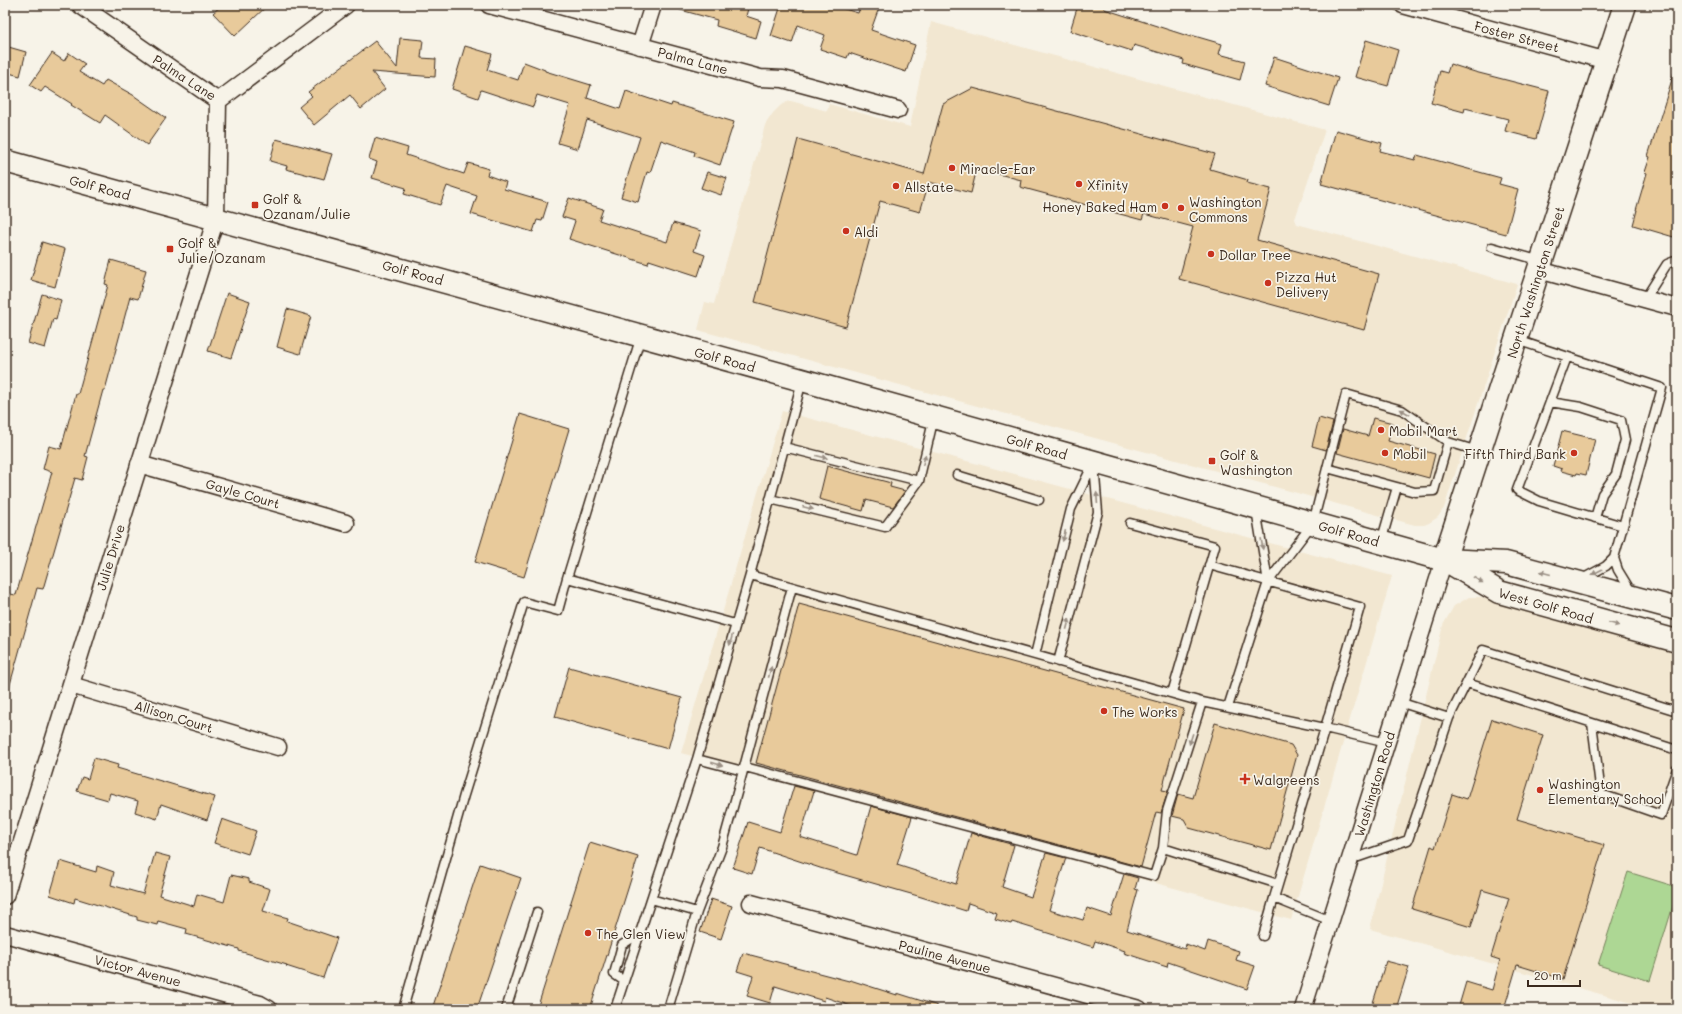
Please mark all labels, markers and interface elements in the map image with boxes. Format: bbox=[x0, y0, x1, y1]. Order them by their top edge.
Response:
street label: Foster Street bbox=[1473, 17, 1562, 56]
street label: Palma Lane bbox=[656, 42, 730, 78]
street label: Palma Lane bbox=[150, 50, 220, 104]
place label: Miracle-Ear bbox=[960, 160, 1035, 177]
marker: Miracle-Ear bbox=[947, 163, 957, 173]
street label: Golf Road bbox=[68, 171, 132, 203]
place label: Xfinity bbox=[1087, 176, 1129, 193]
place label: Allstate bbox=[904, 178, 953, 195]
marker: Xfinity bbox=[1074, 179, 1084, 189]
marker: Allstate bbox=[891, 181, 901, 191]
place label: Golf & Ozanam/Julie bbox=[263, 190, 351, 222]
place label: Washington Commons bbox=[1189, 193, 1262, 225]
place label: Honey Baked Ham bbox=[1043, 198, 1157, 215]
marker: Golf & Ozanam/Julie bbox=[250, 200, 260, 210]
marker: Honey Baked Ham bbox=[1160, 201, 1170, 211]
marker: Washington Commons bbox=[1176, 203, 1186, 213]
street label: North Washington Street bbox=[1502, 203, 1568, 360]
place label: Aldi bbox=[854, 223, 879, 240]
marker: Aldi bbox=[841, 226, 851, 236]
place label: Golf & Julie/Ozanam bbox=[178, 234, 266, 266]
marker: Golf & Julie/Ozanam bbox=[165, 244, 175, 254]
place label: Dollar Tree bbox=[1219, 246, 1291, 263]
marker: Dollar Tree bbox=[1206, 249, 1216, 259]
street label: Golf Road bbox=[381, 256, 445, 288]
place label: Pizza Hut Delivery bbox=[1276, 268, 1337, 300]
marker: Pizza Hut Delivery bbox=[1263, 278, 1273, 288]
street label: Golf Road bbox=[693, 343, 757, 375]
one-way arrow bbox=[1399, 409, 1411, 416]
place label: Mobil Mart bbox=[1389, 422, 1458, 439]
marker: Mobil Mart bbox=[1376, 425, 1386, 435]
street label: Golf Road bbox=[1005, 429, 1069, 463]
place label: Mobil bbox=[1393, 445, 1427, 462]
place label: Fifth Third Bank bbox=[1465, 445, 1566, 462]
place label: Golf & Washington bbox=[1220, 446, 1293, 478]
marker: Mobil bbox=[1380, 448, 1390, 458]
marker: Fifth Third Bank bbox=[1569, 448, 1579, 458]
one-way arrow bbox=[816, 454, 828, 460]
one-way arrow bbox=[922, 454, 928, 466]
marker: Golf & Washington bbox=[1207, 456, 1217, 466]
street label: Gayle Court bbox=[204, 474, 282, 512]
one-way arrow bbox=[1093, 492, 1100, 504]
one-way arrow bbox=[802, 506, 814, 512]
street label: Golf Road bbox=[1317, 516, 1381, 550]
street label: Julie Drive bbox=[92, 522, 128, 592]
one-way arrow bbox=[1061, 530, 1067, 543]
one-way arrow bbox=[1259, 538, 1265, 550]
one-way arrow bbox=[1591, 568, 1602, 575]
one-way arrow bbox=[1539, 570, 1551, 576]
one-way arrow bbox=[1472, 576, 1484, 583]
street label: West Golf Road bbox=[1497, 583, 1595, 627]
one-way arrow bbox=[1065, 618, 1071, 630]
one-way arrow bbox=[1608, 621, 1620, 627]
one-way arrow bbox=[728, 634, 734, 646]
one-way arrow bbox=[767, 666, 773, 678]
street label: Allison Court bbox=[133, 696, 216, 736]
place label: The Works bbox=[1112, 703, 1178, 720]
marker: The Works bbox=[1099, 706, 1109, 716]
street label: Washington Road bbox=[1350, 729, 1398, 839]
one-way arrow bbox=[1187, 733, 1193, 745]
one-way arrow bbox=[711, 761, 723, 767]
place label: Walgreens bbox=[1253, 771, 1319, 788]
marker: Walgreens bbox=[1240, 774, 1250, 784]
place label: Washington Elementary School bbox=[1548, 775, 1665, 807]
marker: Washington Elementary School bbox=[1535, 785, 1545, 795]
place label: The Glen View bbox=[596, 925, 686, 942]
marker: The Glen View bbox=[583, 928, 593, 938]
street label: Pauline Avenue bbox=[897, 936, 993, 976]
street label: Victor Avenue bbox=[93, 950, 183, 990]
scale bar bbox=[1528, 962, 1580, 988]
text: 20 m bbox=[1534, 967, 1562, 983]

